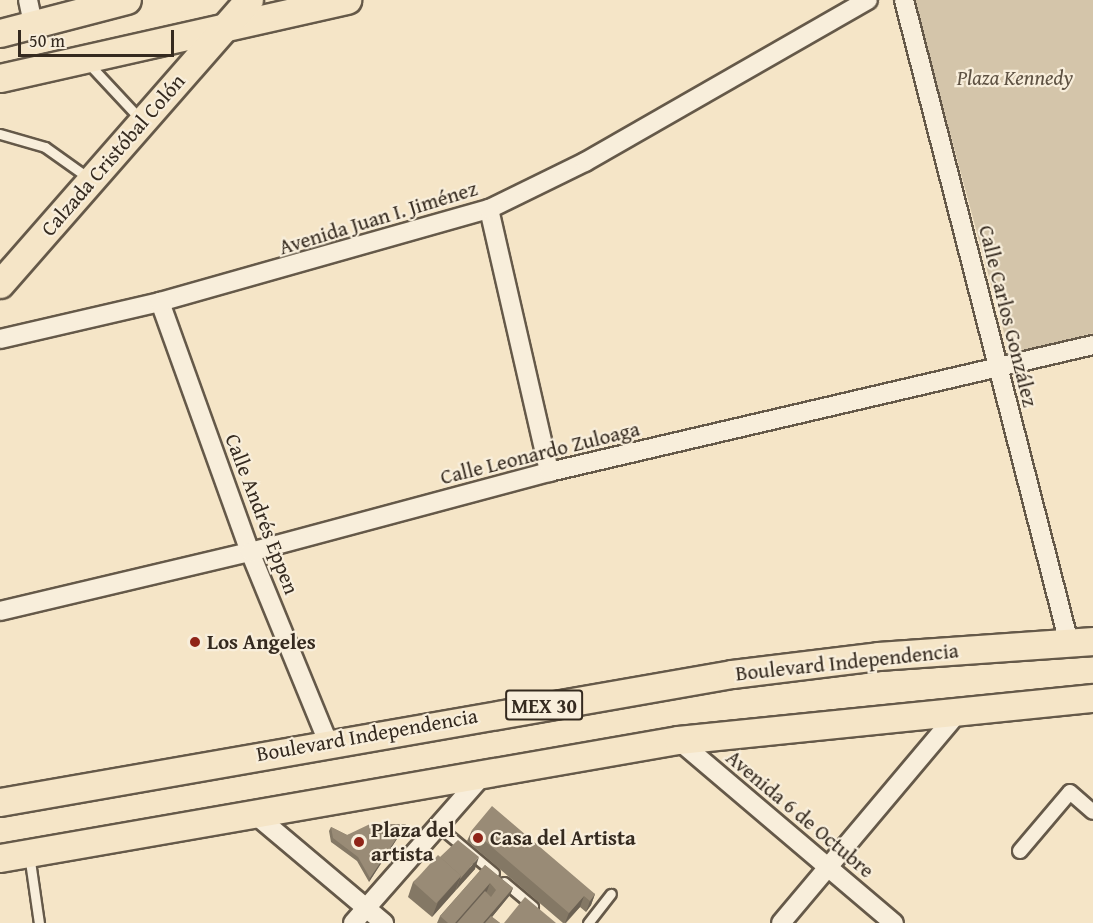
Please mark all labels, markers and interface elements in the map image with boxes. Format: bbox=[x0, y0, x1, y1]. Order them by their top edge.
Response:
scale bar bbox=[21, 18, 177, 56]
text: 50 m bbox=[29, 27, 65, 54]
park label: Plaza Kennedy bbox=[957, 65, 1073, 91]
street label: Calzada Cristóbal Colón bbox=[36, 69, 190, 241]
street label: Avenida Juan I. Jiménez bbox=[276, 176, 480, 260]
street label: Calle Carlos González bbox=[973, 223, 1043, 409]
street label: Calle Leonardo Zuloaga bbox=[438, 416, 642, 490]
street label: Calle Andrés Eppen bbox=[220, 430, 304, 598]
place label: Los Angeles bbox=[207, 629, 316, 655]
marker: Los Angeles bbox=[188, 635, 202, 649]
street label: Boulevard Independencia bbox=[734, 638, 960, 686]
road number: MEX 30 bbox=[505, 688, 583, 722]
street label: Boulevard Independencia bbox=[254, 703, 480, 767]
street label: Avenida 6 de Octubre bbox=[721, 745, 879, 883]
place label: Plaza del artista bbox=[371, 817, 455, 867]
place label: Casa del Artista bbox=[490, 825, 636, 851]
marker: Casa del Artista bbox=[471, 831, 485, 845]
marker: Plaza del artista bbox=[352, 835, 366, 849]

